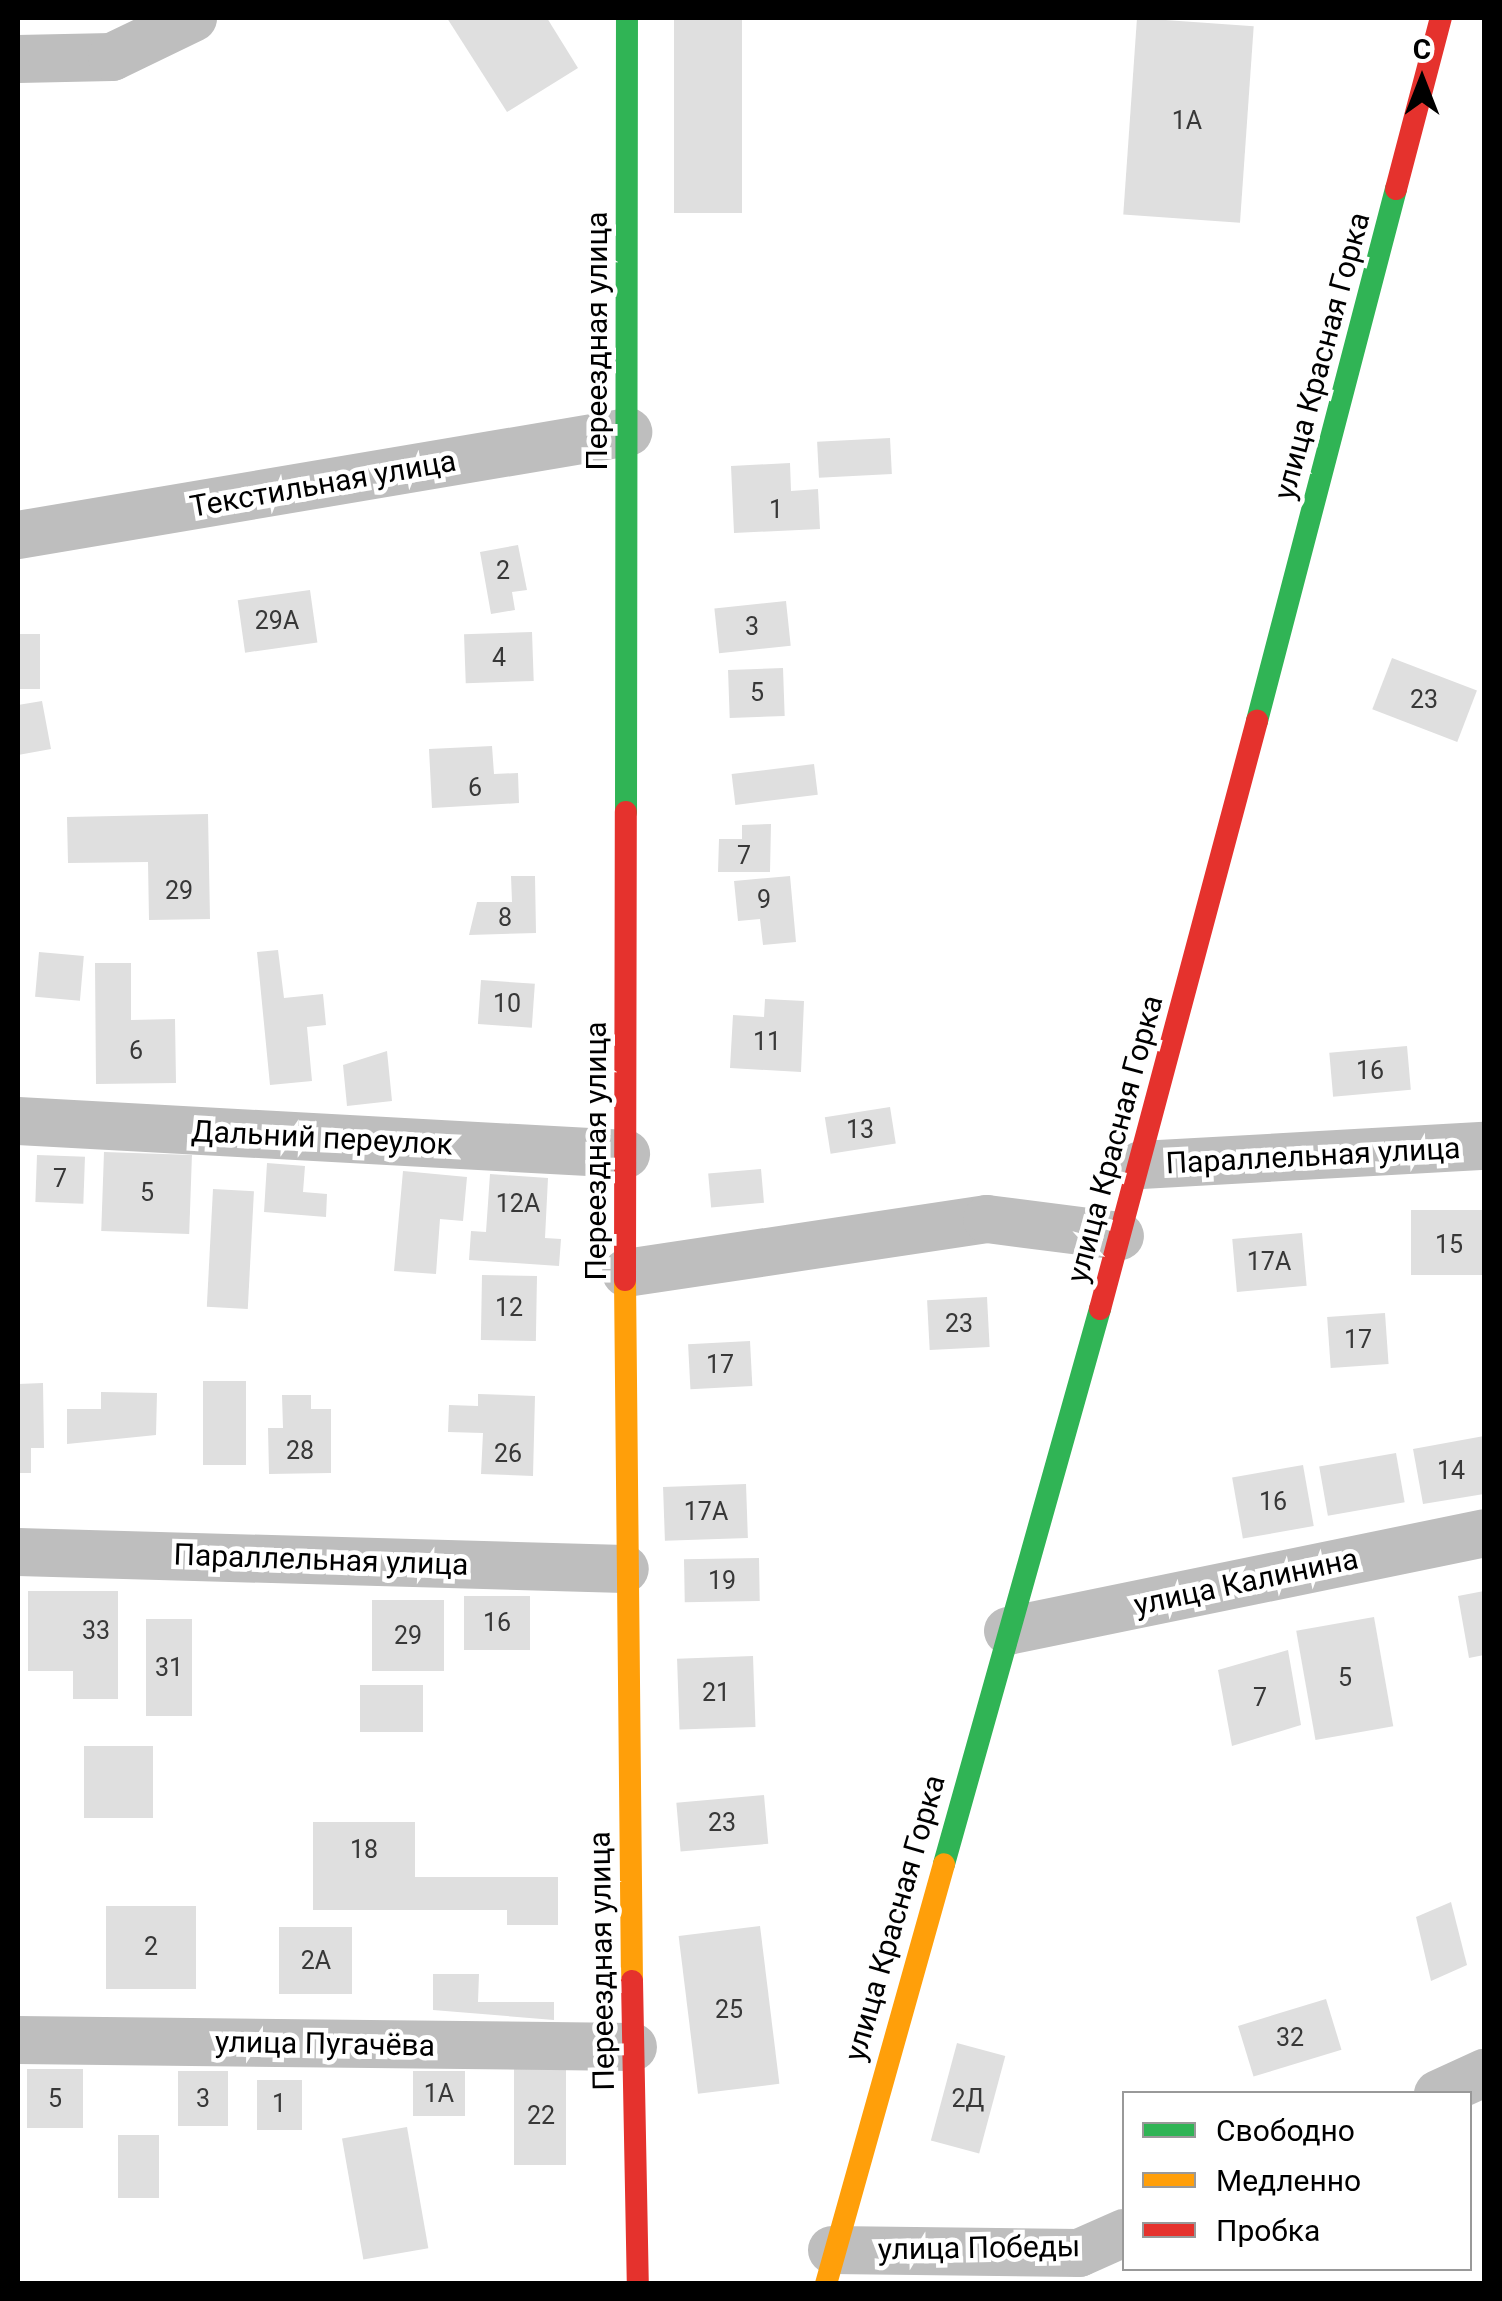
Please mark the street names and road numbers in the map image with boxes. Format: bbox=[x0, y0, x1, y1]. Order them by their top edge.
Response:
street label: улица Красная Горка bbox=[1266, 209, 1378, 503]
street label: Переездная улица bbox=[579, 211, 615, 471]
street label: Текстильная улица bbox=[187, 443, 459, 525]
street label: улица Красная Горка bbox=[1059, 992, 1171, 1286]
street label: Переездная улица bbox=[578, 1021, 614, 1281]
street label: Дальний переулок bbox=[190, 1113, 454, 1163]
street label: Параллельная улица bbox=[1165, 1130, 1461, 1182]
street label: Параллельная улица bbox=[173, 1537, 469, 1583]
street label: улица Калинина bbox=[1131, 1541, 1361, 1623]
street label: улица Красная Горка bbox=[837, 1771, 953, 2065]
street label: Переездная улица bbox=[582, 1831, 622, 2091]
street label: улица Пугачёва bbox=[215, 2024, 435, 2064]
street label: улица Победы bbox=[878, 2228, 1080, 2268]

